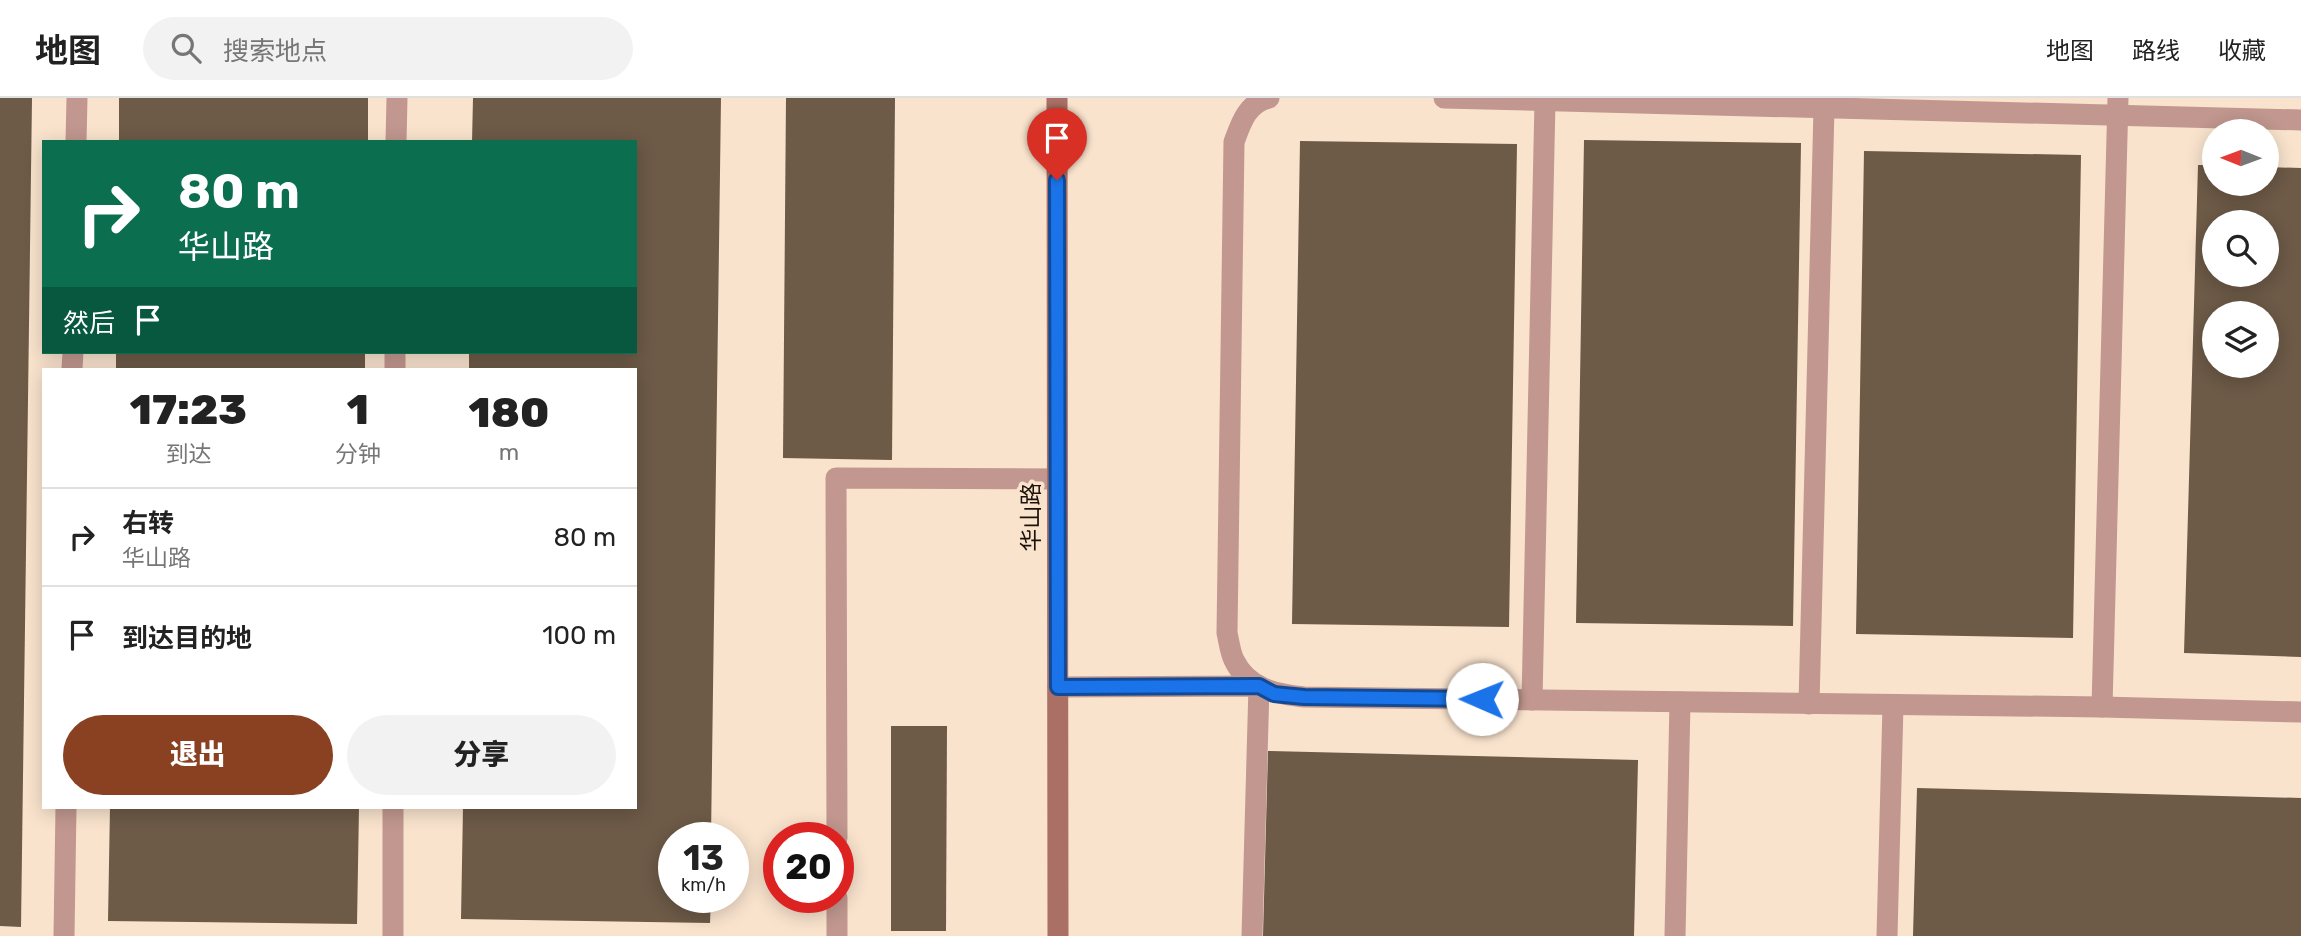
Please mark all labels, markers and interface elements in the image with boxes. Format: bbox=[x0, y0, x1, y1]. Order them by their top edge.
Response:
search box bbox=[143, 17, 633, 80]
icon: search bbox=[167, 29, 205, 67]
text: 地图 bbox=[35, 31, 101, 70]
text: 搜索地点 bbox=[223, 36, 327, 67]
text: 地图 bbox=[2046, 37, 2094, 65]
text: 路线 bbox=[2132, 37, 2180, 65]
text: 收藏 bbox=[2218, 37, 2266, 65]
pin bbox=[1027, 108, 1087, 180]
icon: arrive bbox=[1038, 119, 1076, 157]
north arrow bbox=[2202, 119, 2278, 196]
map controls bbox=[2202, 119, 2279, 378]
text: 80 m bbox=[178, 162, 300, 220]
icon: right bbox=[63, 168, 154, 259]
button: search bbox=[2202, 210, 2279, 287]
text: 华山路 bbox=[178, 228, 274, 266]
icon: arrive bbox=[129, 301, 167, 339]
button: layers bbox=[2202, 301, 2279, 378]
text: 然后 bbox=[63, 308, 115, 339]
text: 17:23 bbox=[130, 385, 247, 435]
text: 1 bbox=[347, 385, 369, 435]
text: 180 bbox=[469, 388, 549, 438]
text: m bbox=[499, 438, 519, 466]
text: 到达 bbox=[165, 440, 211, 468]
text: 分钟 bbox=[335, 440, 381, 468]
street label: 华山路 bbox=[1017, 483, 1045, 552]
text: 右转 bbox=[122, 508, 174, 539]
icon: right bbox=[63, 518, 101, 556]
text: 80 m bbox=[553, 522, 616, 553]
text: 华山路 bbox=[122, 544, 191, 572]
icon: arrive bbox=[63, 616, 101, 654]
text: 100 m bbox=[542, 620, 616, 651]
text: 到达目的地 bbox=[122, 623, 252, 654]
position arrow bbox=[1445, 662, 1519, 736]
button: 退出 bbox=[63, 715, 333, 795]
button: 分享 bbox=[347, 715, 616, 795]
speed limit sign: 20 bbox=[763, 822, 854, 913]
text: 13 bbox=[683, 837, 724, 879]
text: km/h bbox=[681, 874, 726, 896]

